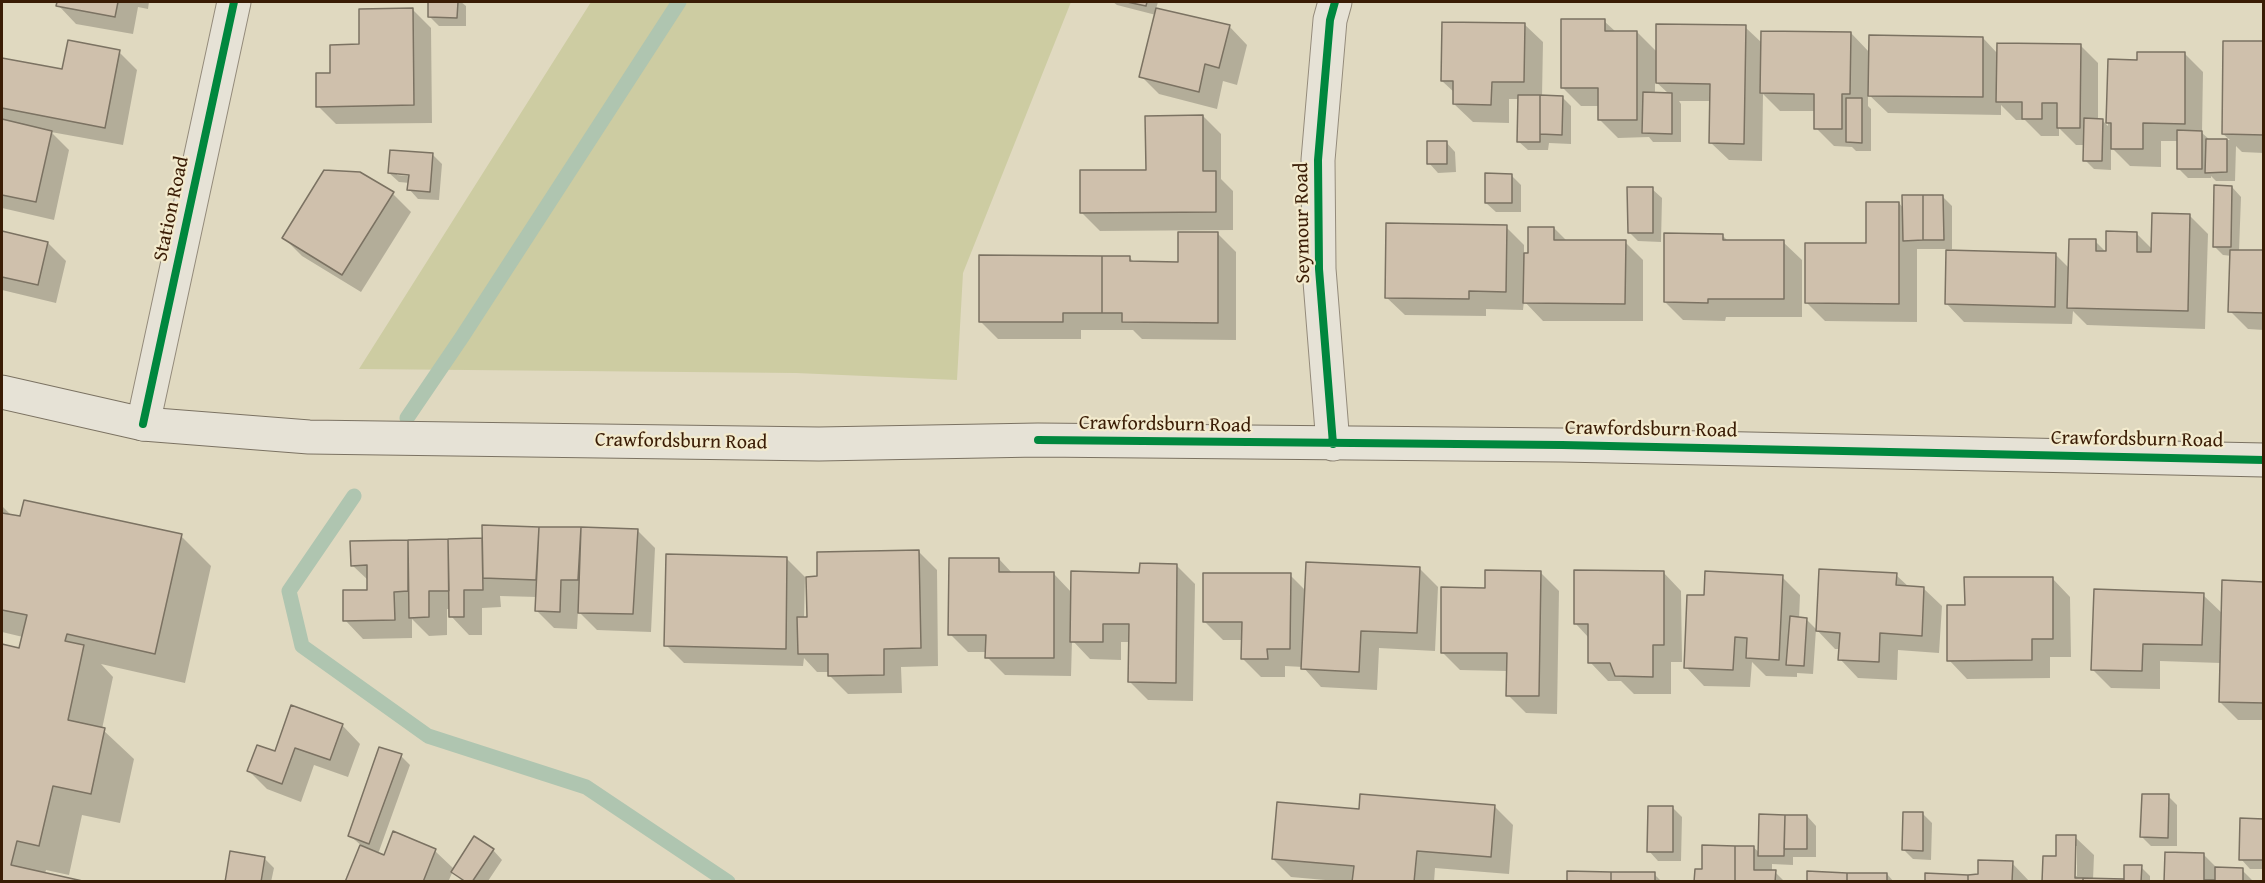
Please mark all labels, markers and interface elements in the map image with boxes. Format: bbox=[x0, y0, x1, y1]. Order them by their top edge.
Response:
street label: Station Road bbox=[149, 154, 195, 264]
street label: Seymour Road bbox=[1290, 162, 1316, 284]
street label: Crawfordsburn Road bbox=[1079, 411, 1251, 439]
street label: Crawfordsburn Road bbox=[1565, 416, 1737, 444]
street label: Crawfordsburn Road bbox=[2051, 426, 2223, 454]
street label: Crawfordsburn Road bbox=[595, 428, 767, 456]

